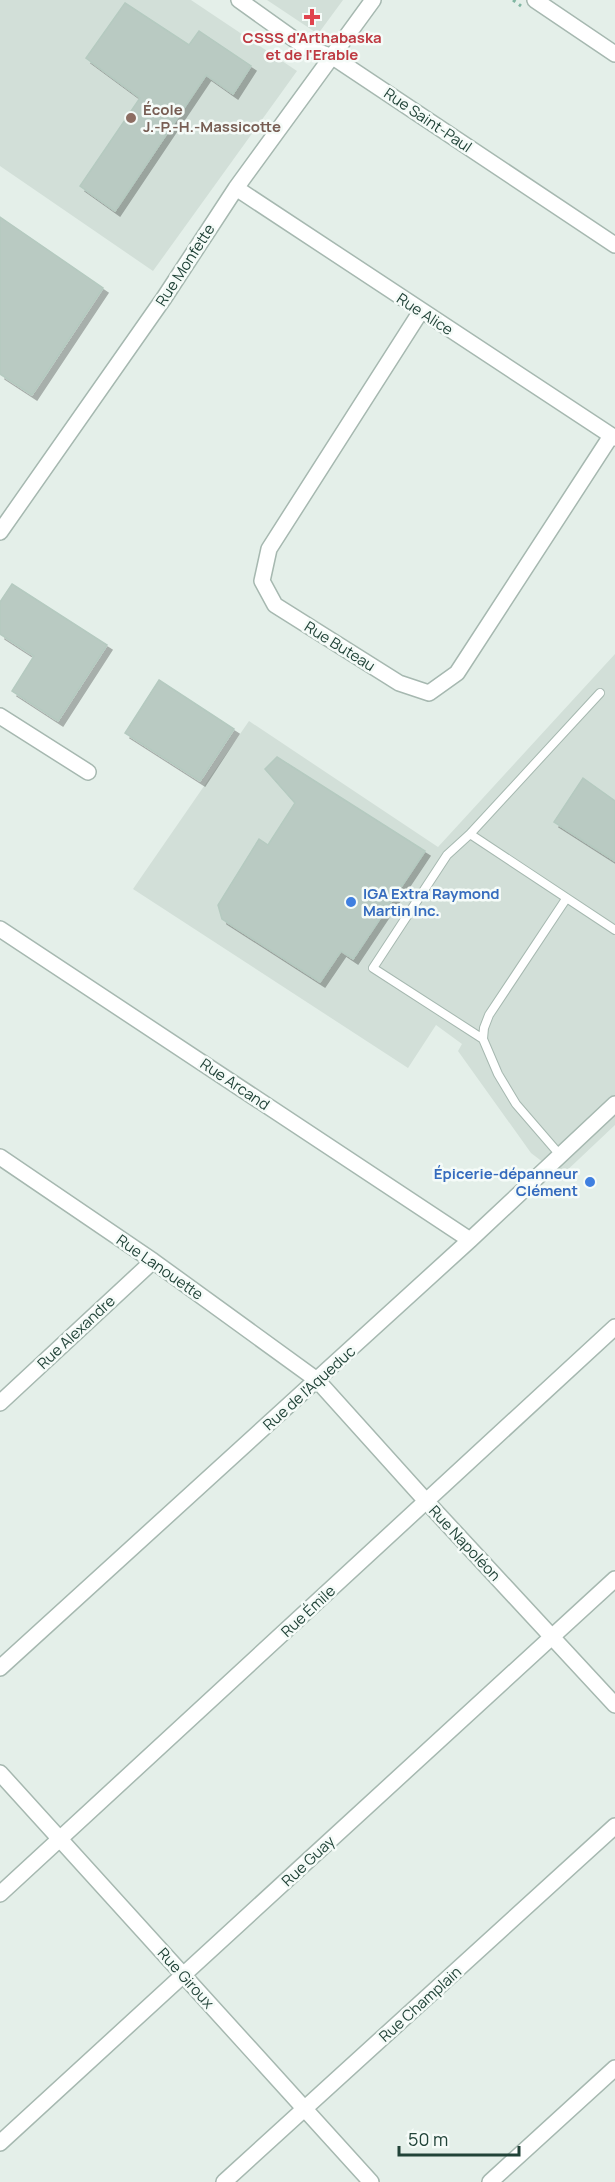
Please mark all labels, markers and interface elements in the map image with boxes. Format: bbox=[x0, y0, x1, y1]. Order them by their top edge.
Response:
marker: CSSS d'Arthabaska et de l'Erable bbox=[303, 8, 321, 26]
place label: CSSS d'Arthabaska et de l'Erable bbox=[242, 27, 382, 65]
street label: Rue Saint-Paul bbox=[380, 83, 476, 157]
place label: École J.-P.-H.-Massicotte bbox=[143, 99, 281, 137]
marker: École J.-P.-H.-Massicotte bbox=[124, 111, 138, 125]
street label: Rue Monfette bbox=[151, 220, 220, 310]
street label: Rue Alice bbox=[393, 288, 458, 340]
street label: Rue Buteau bbox=[301, 616, 379, 676]
place label: IGA Extra Raymond Martin Inc. bbox=[363, 883, 500, 921]
marker: IGA Extra Raymond Martin Inc. bbox=[344, 895, 358, 909]
street label: Rue Arcand bbox=[196, 1053, 274, 1115]
place label: Épicerie-dépanneur Clément bbox=[434, 1163, 578, 1201]
marker: Épicerie-dépanneur Clément bbox=[583, 1175, 597, 1189]
street label: Rue Lanouette bbox=[112, 1229, 208, 1305]
street label: Rue Alexandre bbox=[33, 1290, 120, 1374]
street label: Rue de l'Aqueduc bbox=[258, 1341, 360, 1435]
street label: Rue Napoléon bbox=[424, 1501, 506, 1586]
street label: Rue Émile bbox=[276, 1580, 340, 1642]
street label: Rue Guay bbox=[277, 1831, 339, 1891]
street label: Rue Giroux bbox=[153, 1943, 219, 2013]
street label: Rue Champlain bbox=[374, 1961, 466, 2047]
scale bar bbox=[399, 2119, 519, 2157]
text: 50 m bbox=[408, 2127, 448, 2151]

